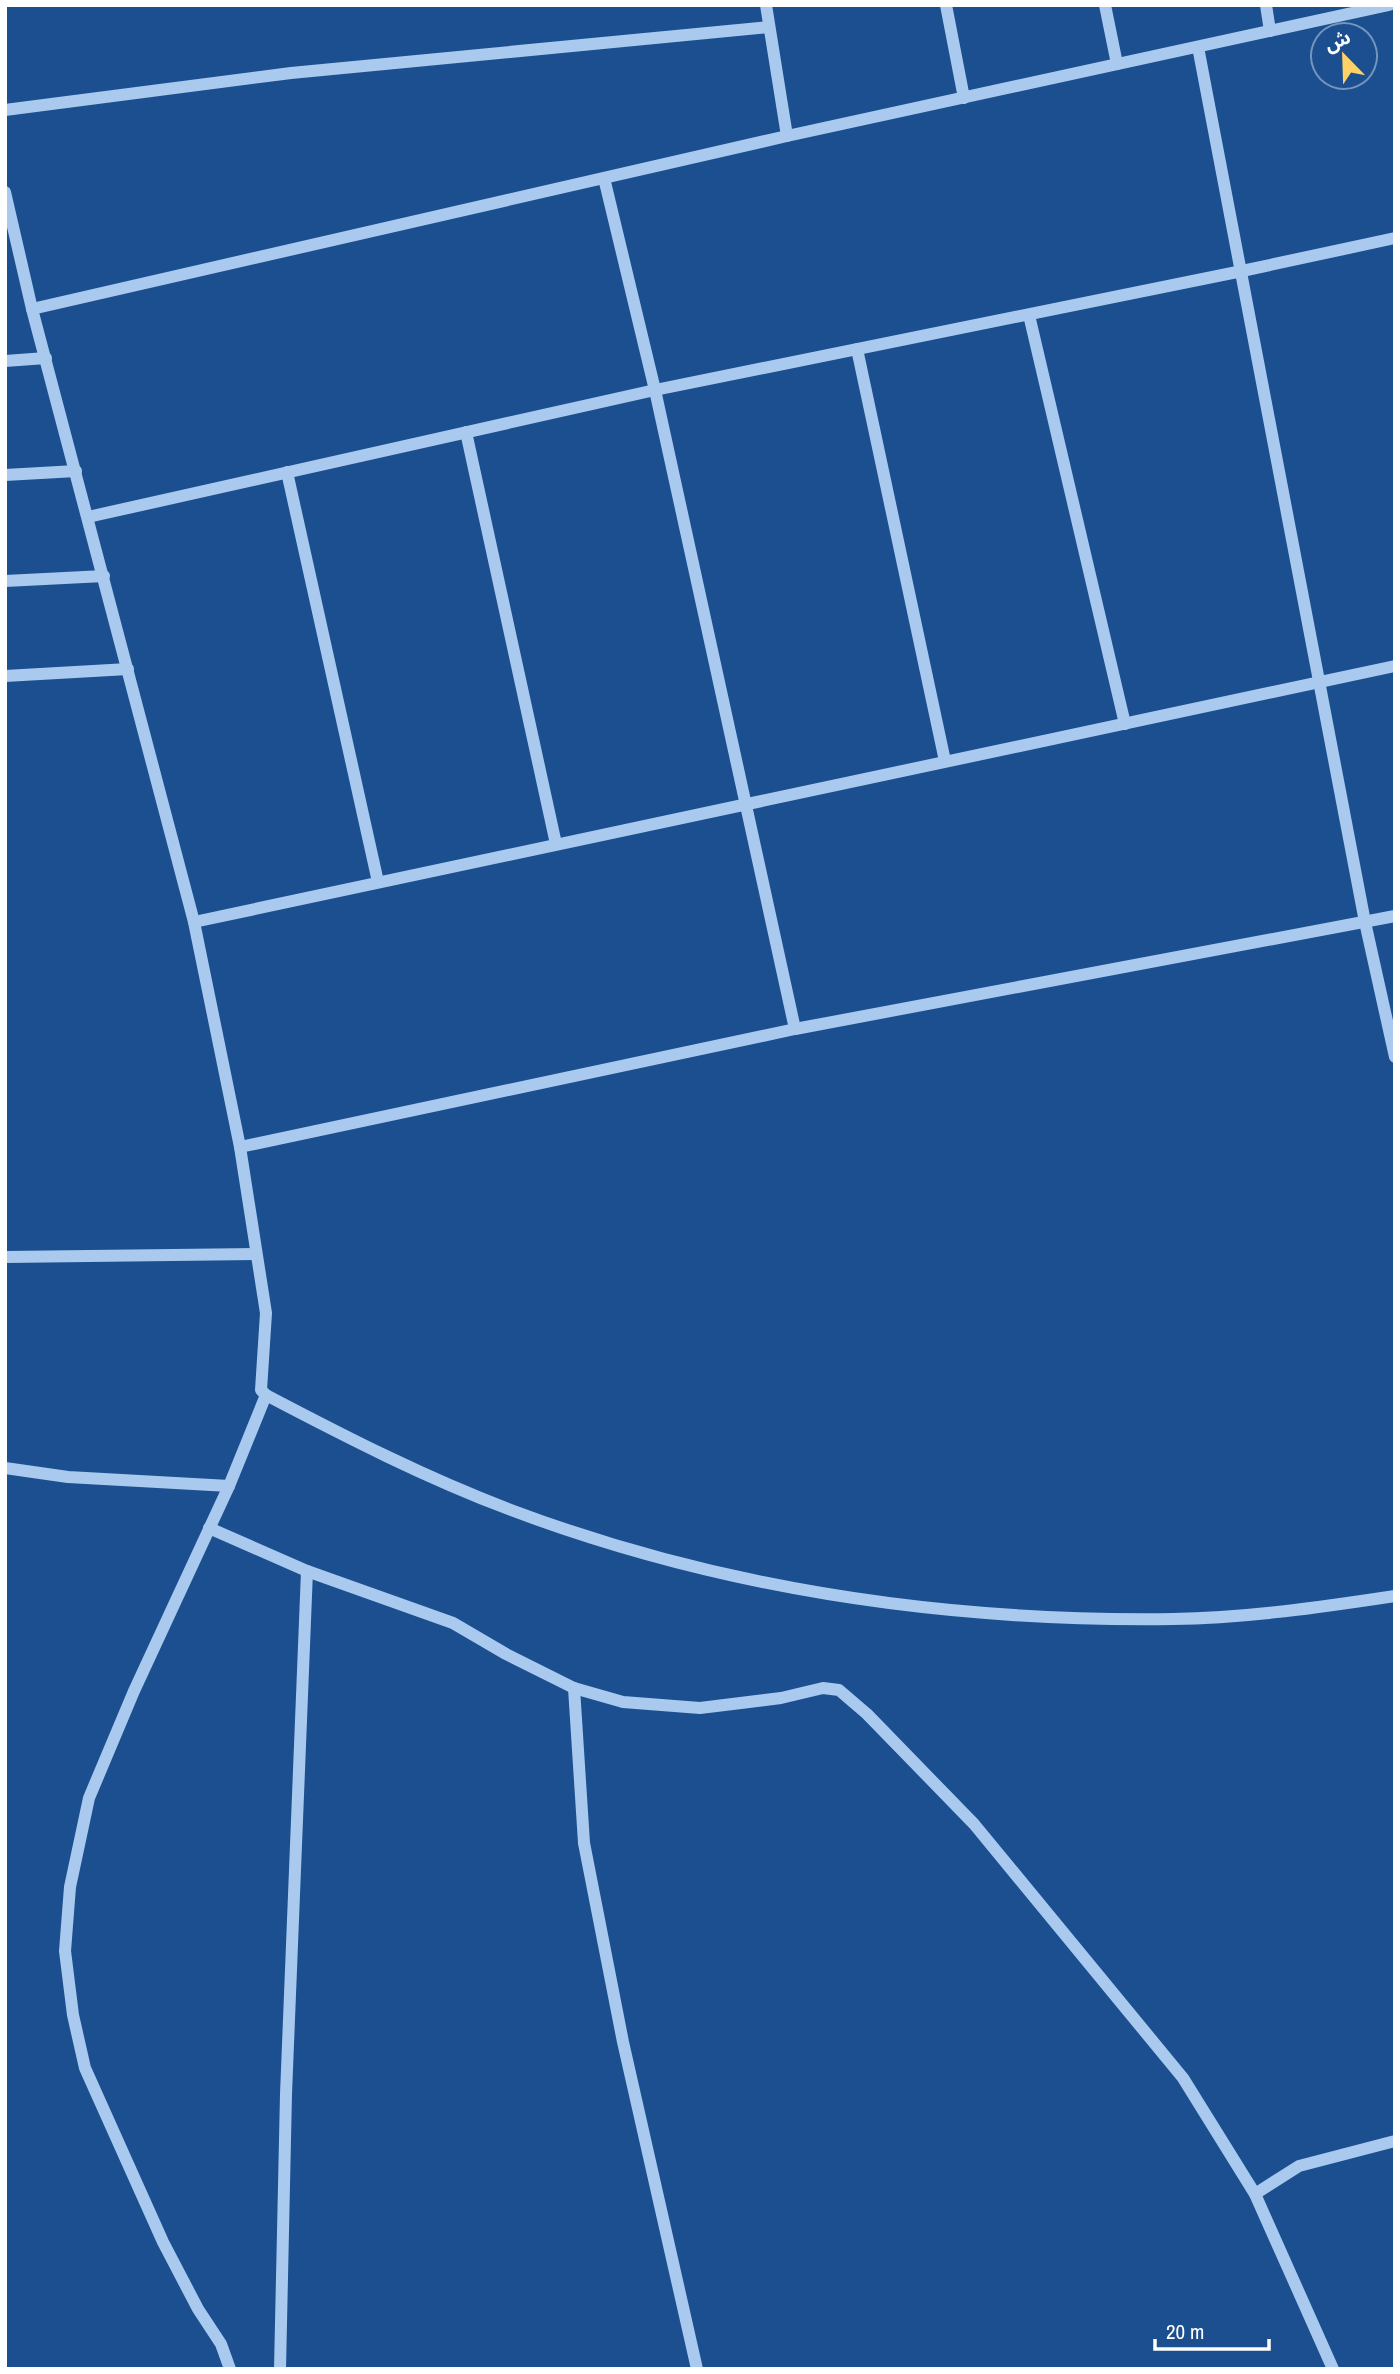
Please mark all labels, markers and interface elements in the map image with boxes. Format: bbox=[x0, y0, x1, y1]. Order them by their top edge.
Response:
north arrow bbox=[1309, 21, 1379, 91]
text: ش bbox=[1320, 23, 1354, 57]
scale bar bbox=[1155, 2308, 1269, 2352]
text: 20 m bbox=[1166, 2317, 1204, 2346]

